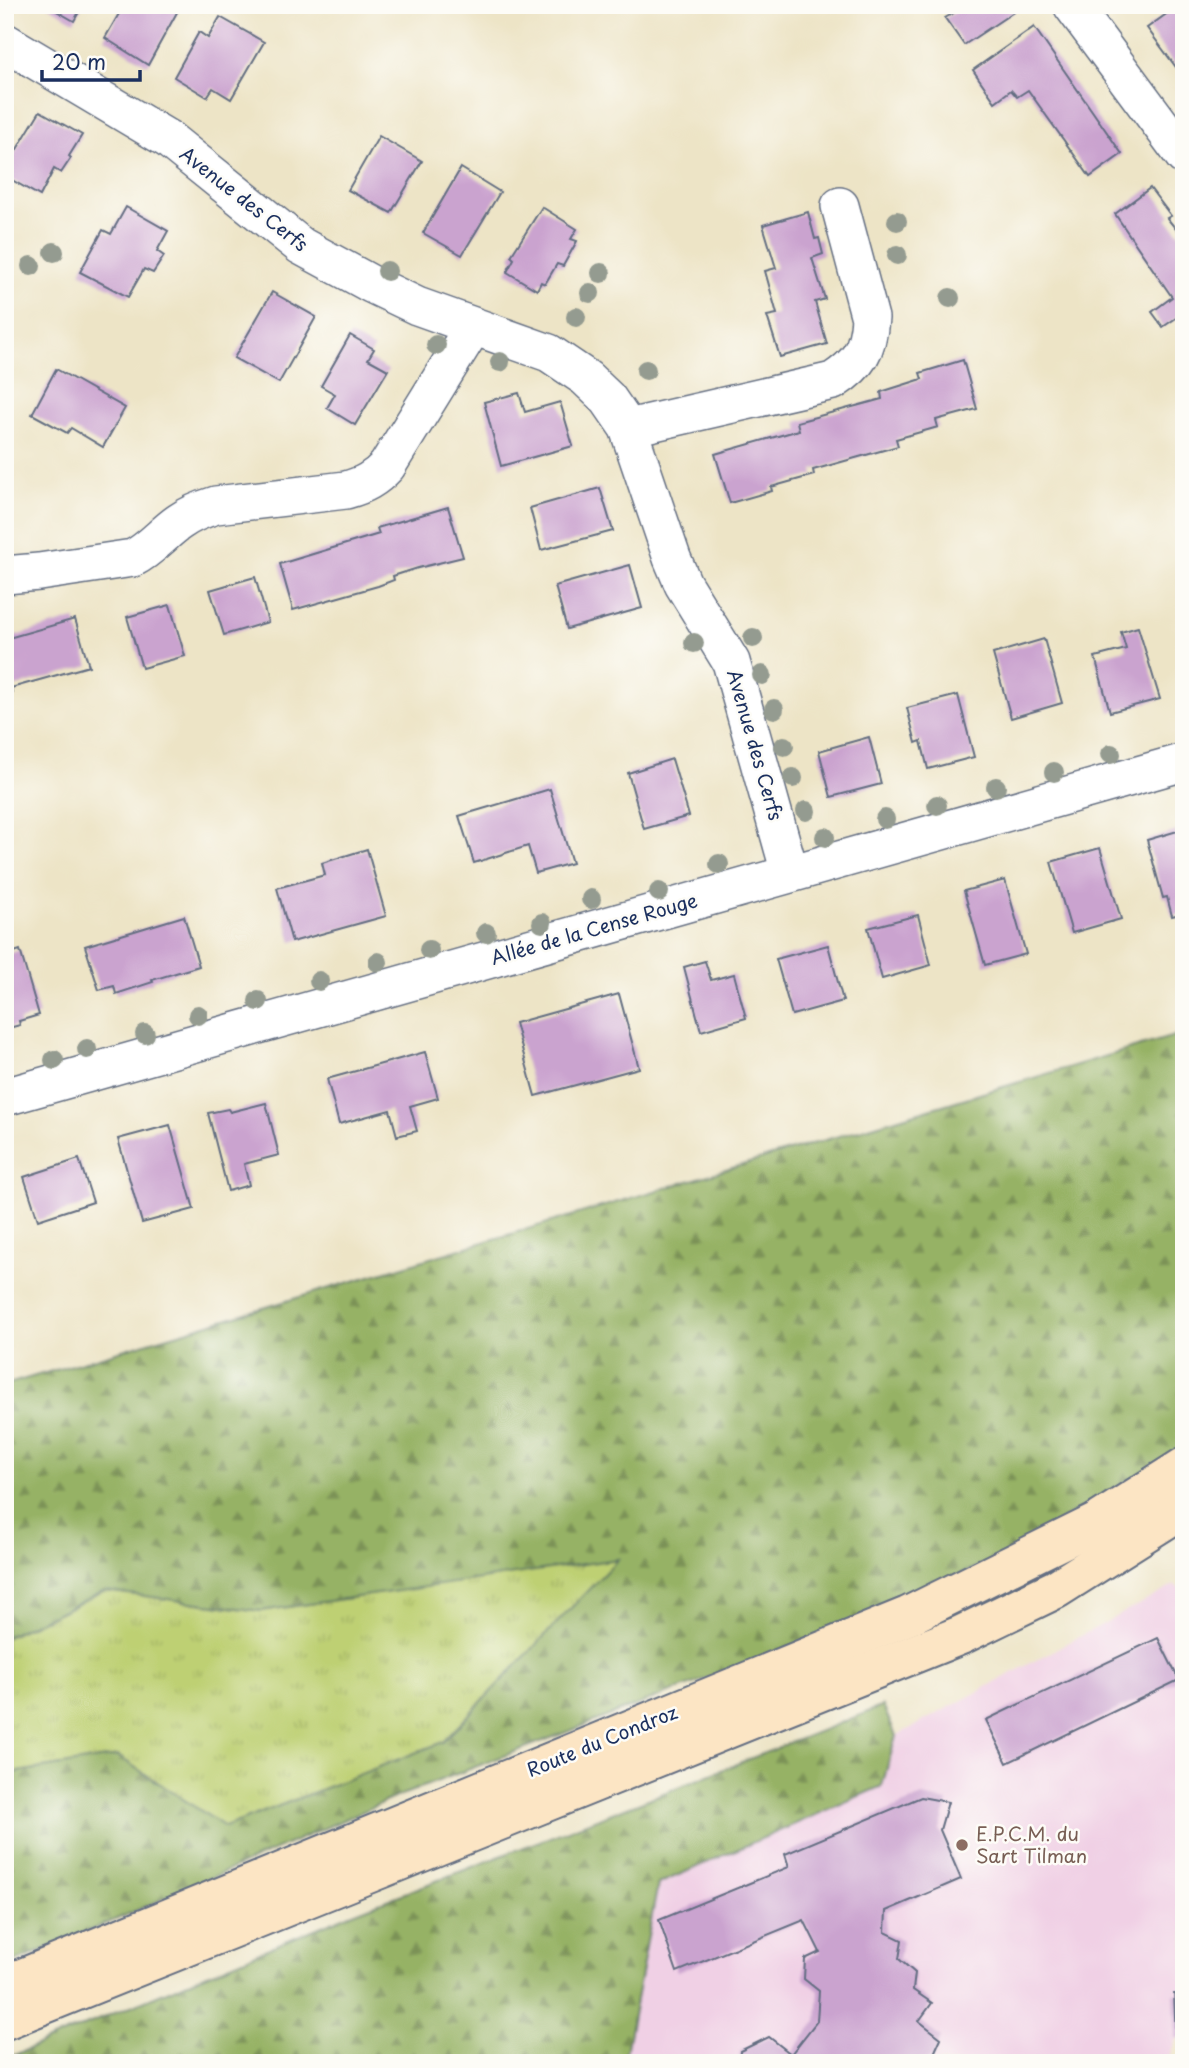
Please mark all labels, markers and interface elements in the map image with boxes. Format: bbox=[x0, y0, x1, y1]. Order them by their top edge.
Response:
scale bar bbox=[42, 38, 140, 82]
text: 20 m bbox=[52, 45, 106, 77]
street label: Avenue des Cerfs bbox=[175, 139, 315, 257]
street label: Avenue des Cerfs bbox=[721, 666, 791, 823]
street label: Allée de la Cense Rouge bbox=[487, 885, 700, 971]
street label: Route du Condroz bbox=[522, 1697, 681, 1783]
place label: E.P.C.M. du Sart Tilman bbox=[976, 1819, 1087, 1869]
marker: E.P.C.M. du Sart Tilman bbox=[954, 1837, 970, 1853]

